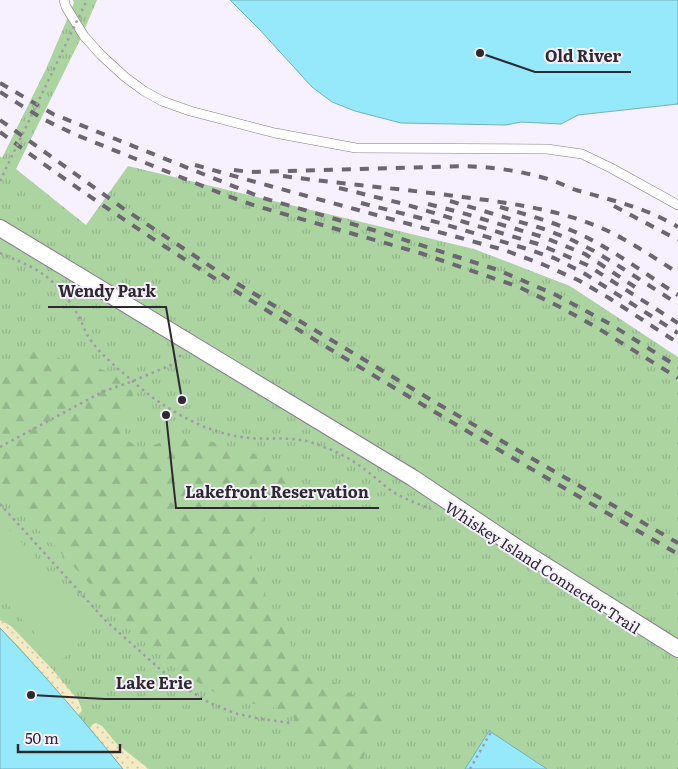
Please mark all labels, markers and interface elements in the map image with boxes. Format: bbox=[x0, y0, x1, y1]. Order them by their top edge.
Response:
callout: Old River bbox=[535, 41, 631, 72]
text: Old River bbox=[545, 43, 621, 67]
callout: Wendy Park bbox=[48, 276, 166, 307]
text: Wendy Park bbox=[58, 278, 156, 302]
callout: Lakefront Reservation bbox=[176, 477, 379, 508]
text: Lakefront Reservation bbox=[185, 479, 369, 503]
street label: Whiskey Island Connector Trail bbox=[441, 495, 645, 639]
callout: Lake Erie bbox=[105, 668, 202, 699]
text: Lake Erie bbox=[116, 670, 192, 694]
scale bar bbox=[18, 722, 120, 754]
text: 50 m bbox=[25, 726, 59, 749]

